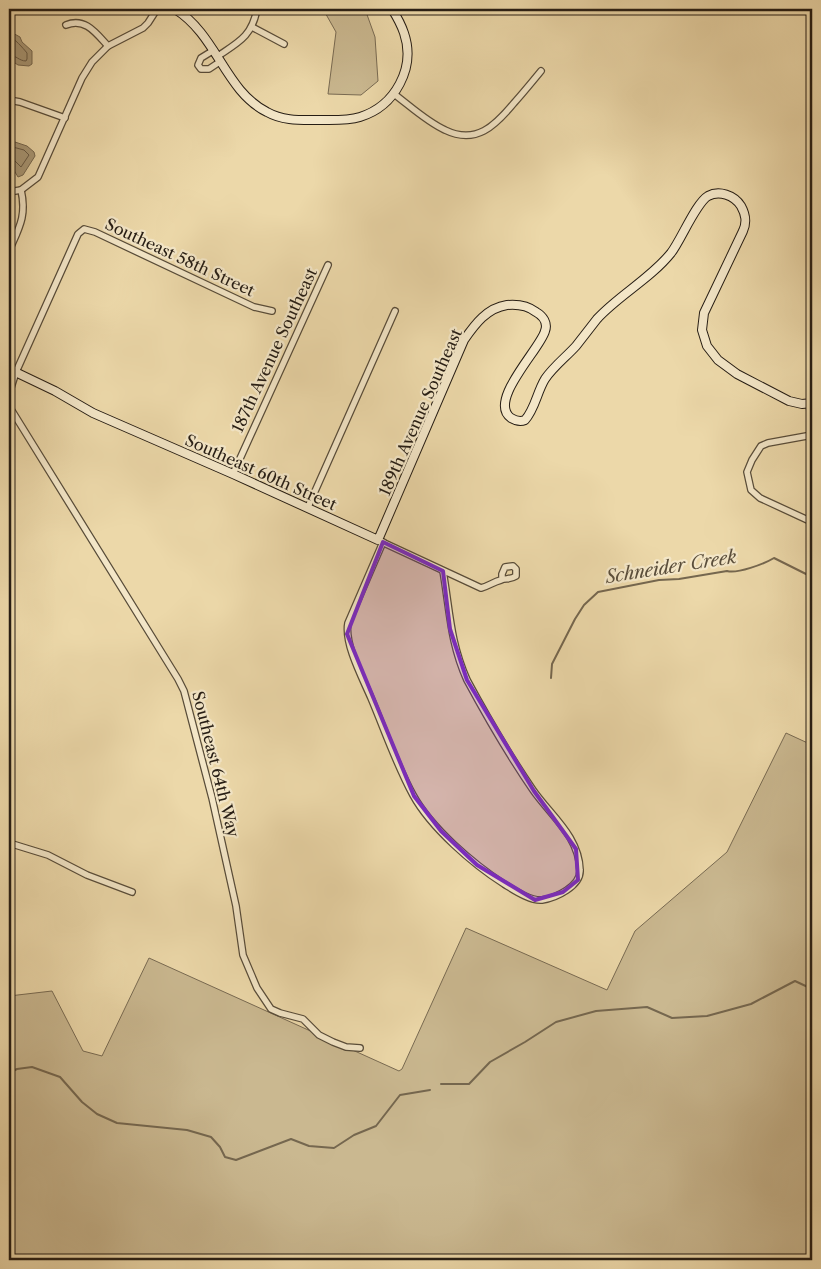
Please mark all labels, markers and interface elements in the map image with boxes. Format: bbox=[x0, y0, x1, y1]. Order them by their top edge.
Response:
street label: Southeast 58th Street bbox=[102, 214, 258, 301]
street label: 187th Avenue Southeast bbox=[227, 264, 321, 436]
street label: 189th Avenue Southeast bbox=[374, 325, 466, 499]
street label: Southeast 60th Street bbox=[182, 430, 340, 515]
water label: Schneider Creek bbox=[603, 546, 739, 588]
street label: Southeast 64th Way bbox=[188, 689, 244, 840]

